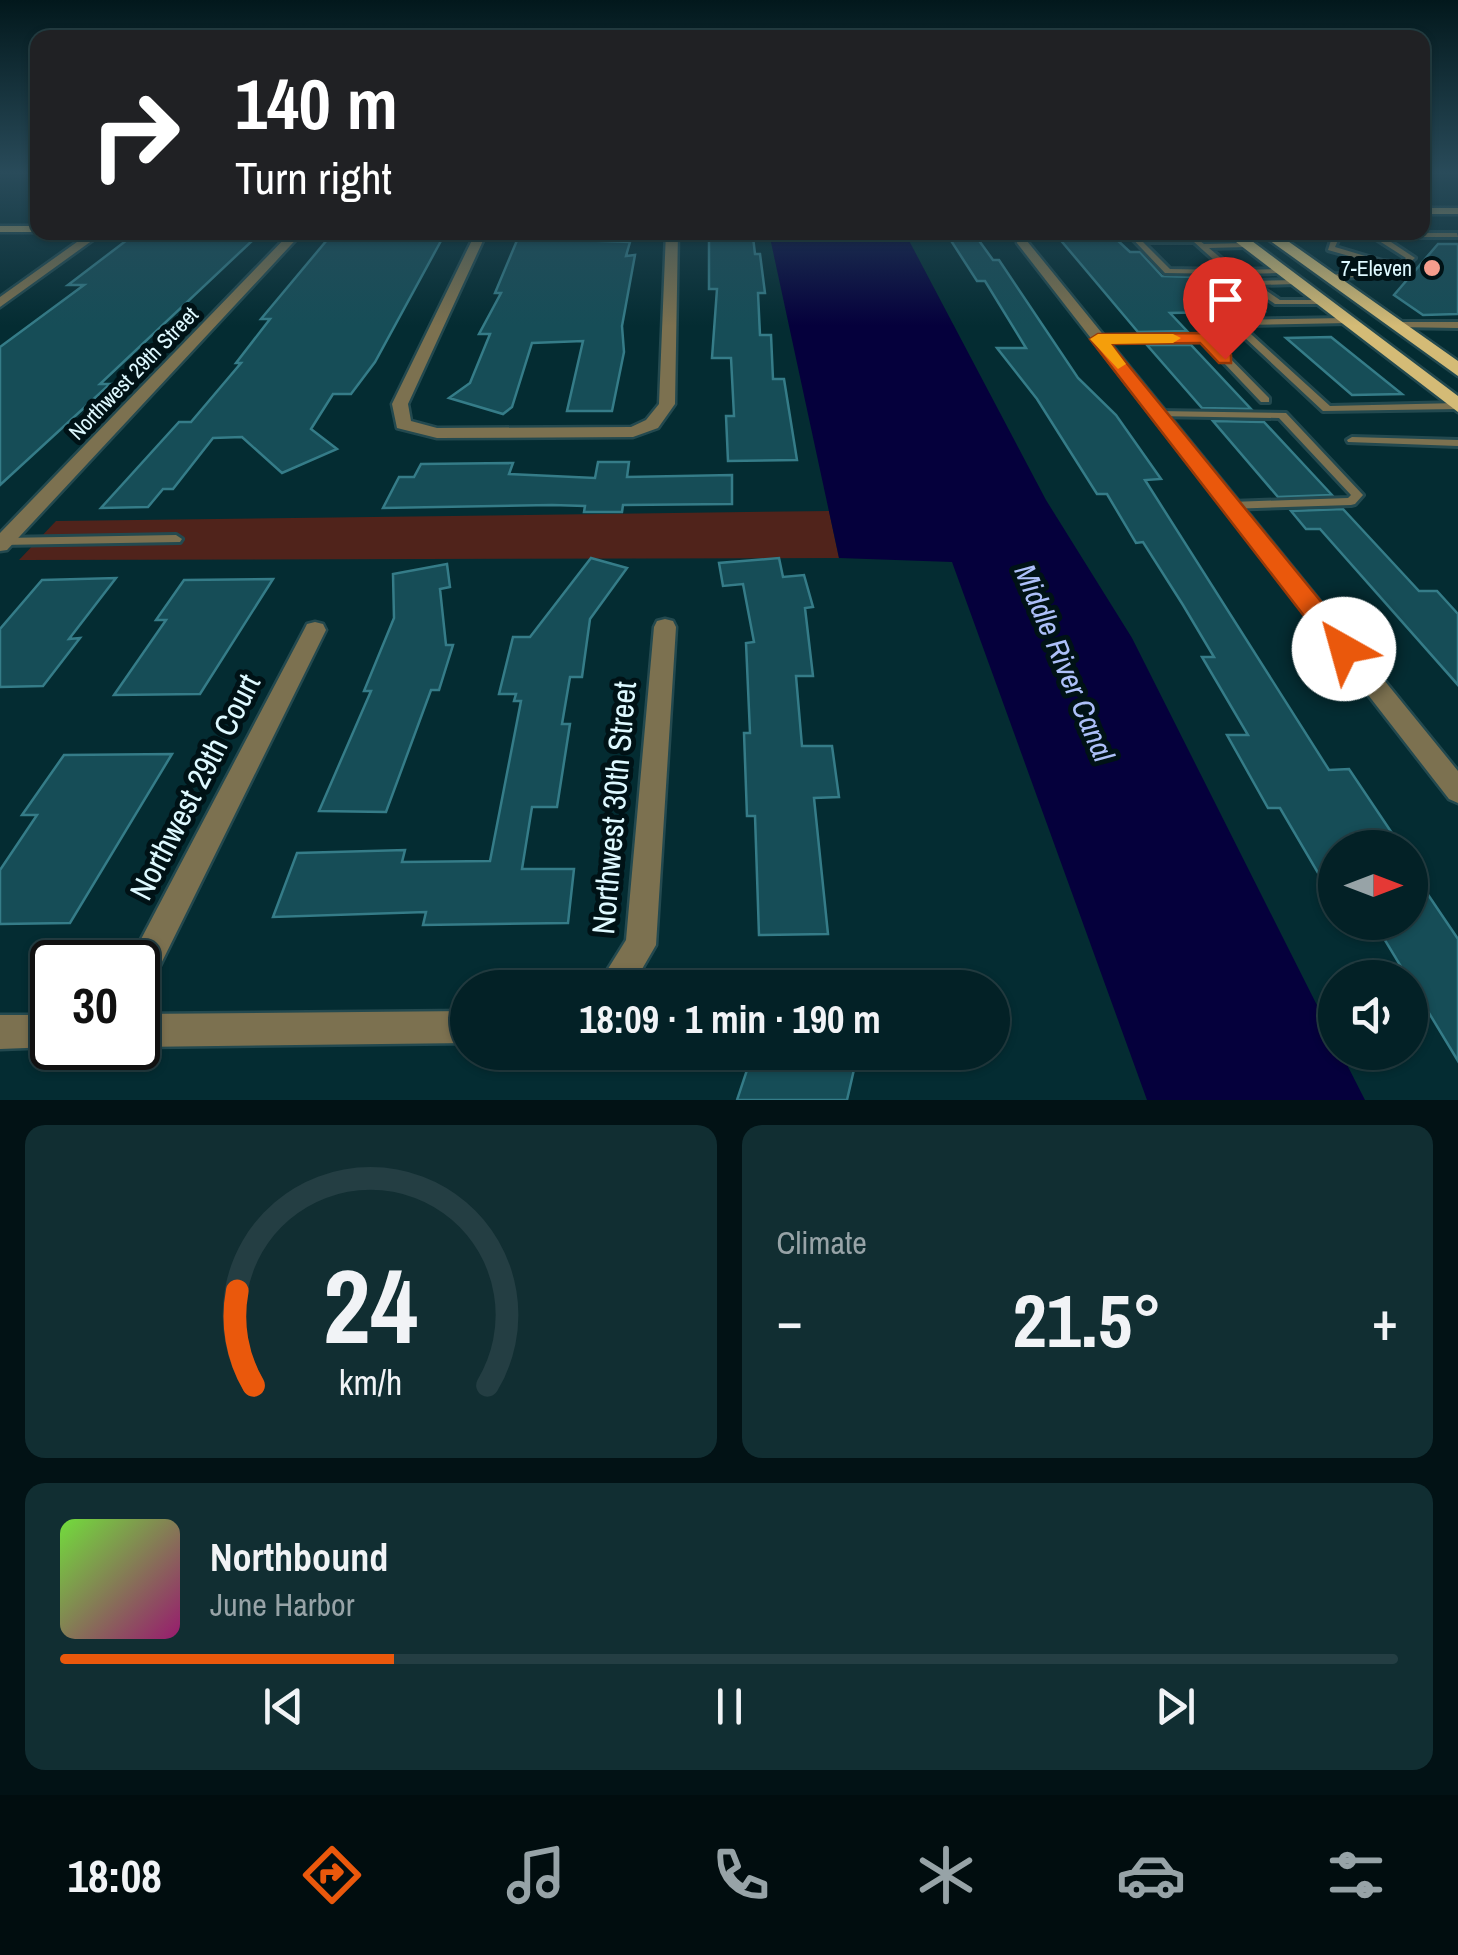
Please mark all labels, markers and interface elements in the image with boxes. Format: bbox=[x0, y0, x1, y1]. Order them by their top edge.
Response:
text: 140 m bbox=[235, 57, 398, 151]
icon: right bbox=[70, 70, 200, 200]
text: Turn right bbox=[235, 147, 392, 208]
place label: 7-Eleven bbox=[1341, 253, 1412, 283]
pin bbox=[1183, 257, 1268, 360]
marker: 7-Eleven bbox=[1421, 257, 1443, 279]
icon: arrive bbox=[1198, 272, 1253, 327]
street label: Northwest 29th Street bbox=[62, 300, 204, 446]
water label: Middle River Canal bbox=[1005, 558, 1125, 768]
position arrow bbox=[1292, 597, 1396, 701]
street label: Northwest 29th Court bbox=[119, 667, 270, 907]
street label: Northwest 30th Street bbox=[581, 680, 646, 936]
north arrow bbox=[1318, 830, 1428, 940]
map controls bbox=[1318, 830, 1428, 1070]
speed limit sign: 30 bbox=[30, 940, 160, 1070]
button: sound bbox=[1318, 960, 1428, 1070]
text: 18:09 · 1 min · 190 m bbox=[579, 994, 881, 1045]
text: Climate bbox=[777, 1221, 867, 1264]
text: 24 bbox=[323, 1235, 418, 1375]
text: 21.5° bbox=[1012, 1269, 1162, 1370]
text: − bbox=[777, 1283, 803, 1357]
text: + bbox=[1372, 1283, 1398, 1357]
text: km/h bbox=[339, 1358, 403, 1406]
text: Northbound bbox=[210, 1532, 388, 1583]
text: June Harbor bbox=[210, 1583, 354, 1626]
icon: previous bbox=[256, 1679, 311, 1734]
icon: pause bbox=[702, 1679, 757, 1734]
icon: next bbox=[1148, 1679, 1203, 1734]
icon: directions bbox=[297, 1840, 367, 1910]
icon: music bbox=[501, 1840, 571, 1910]
icon: phone bbox=[706, 1840, 776, 1910]
icon: climate bbox=[911, 1840, 981, 1910]
icon: car bbox=[1116, 1840, 1186, 1910]
icon: filters bbox=[1321, 1840, 1391, 1910]
text: 18:08 bbox=[67, 1845, 162, 1906]

